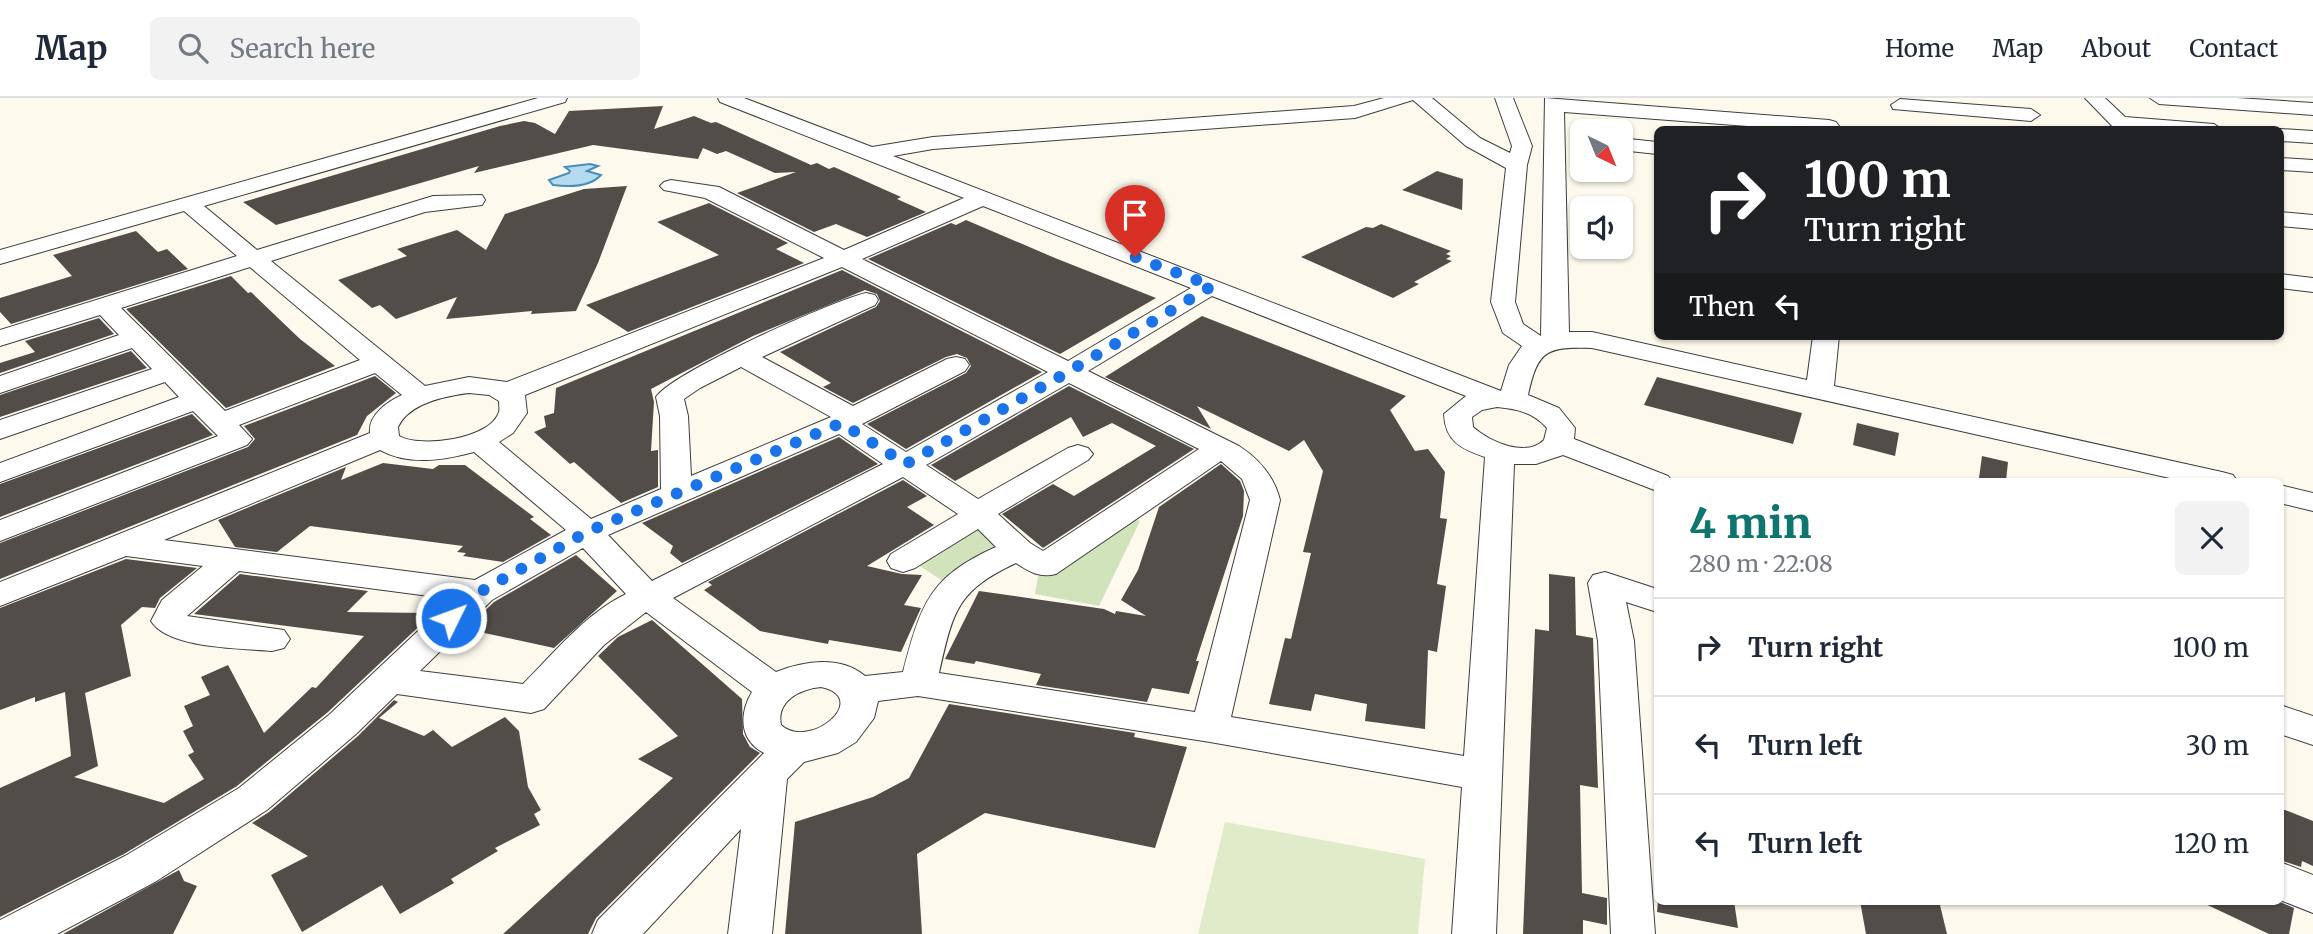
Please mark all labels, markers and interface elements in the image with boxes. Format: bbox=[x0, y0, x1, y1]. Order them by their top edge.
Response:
search box bbox=[150, 17, 640, 80]
text: Map bbox=[35, 28, 108, 69]
icon: search bbox=[174, 29, 212, 67]
text: Search here bbox=[230, 32, 375, 65]
text: Home bbox=[1885, 33, 1954, 64]
text: Map bbox=[1992, 33, 2043, 64]
text: About bbox=[2081, 33, 2151, 64]
text: Contact bbox=[2189, 33, 2278, 64]
north arrow bbox=[1570, 119, 1633, 182]
map controls bbox=[1570, 119, 1633, 259]
text: 100 m bbox=[1804, 149, 1951, 210]
icon: right bbox=[1689, 154, 1780, 245]
pin bbox=[1105, 185, 1165, 257]
icon: arrive bbox=[1116, 196, 1154, 234]
button: sound bbox=[1570, 196, 1633, 259]
text: Turn right bbox=[1804, 210, 1966, 250]
icon: left bbox=[1769, 287, 1807, 325]
text: Then bbox=[1689, 290, 1755, 323]
text: 4 min bbox=[1689, 497, 1811, 549]
button: close bbox=[2175, 501, 2249, 575]
text: 280 m · 22:08 bbox=[1689, 549, 1833, 578]
position arrow bbox=[414, 581, 488, 655]
icon: right bbox=[1689, 628, 1727, 666]
text: Turn right bbox=[1748, 631, 1883, 664]
text: 100 m bbox=[2173, 631, 2249, 664]
icon: left bbox=[1689, 726, 1727, 764]
text: Turn left bbox=[1748, 729, 1862, 762]
text: 30 m bbox=[2186, 729, 2249, 762]
icon: left bbox=[1689, 824, 1727, 862]
text: Turn left bbox=[1748, 827, 1862, 860]
text: 120 m bbox=[2174, 827, 2249, 860]

